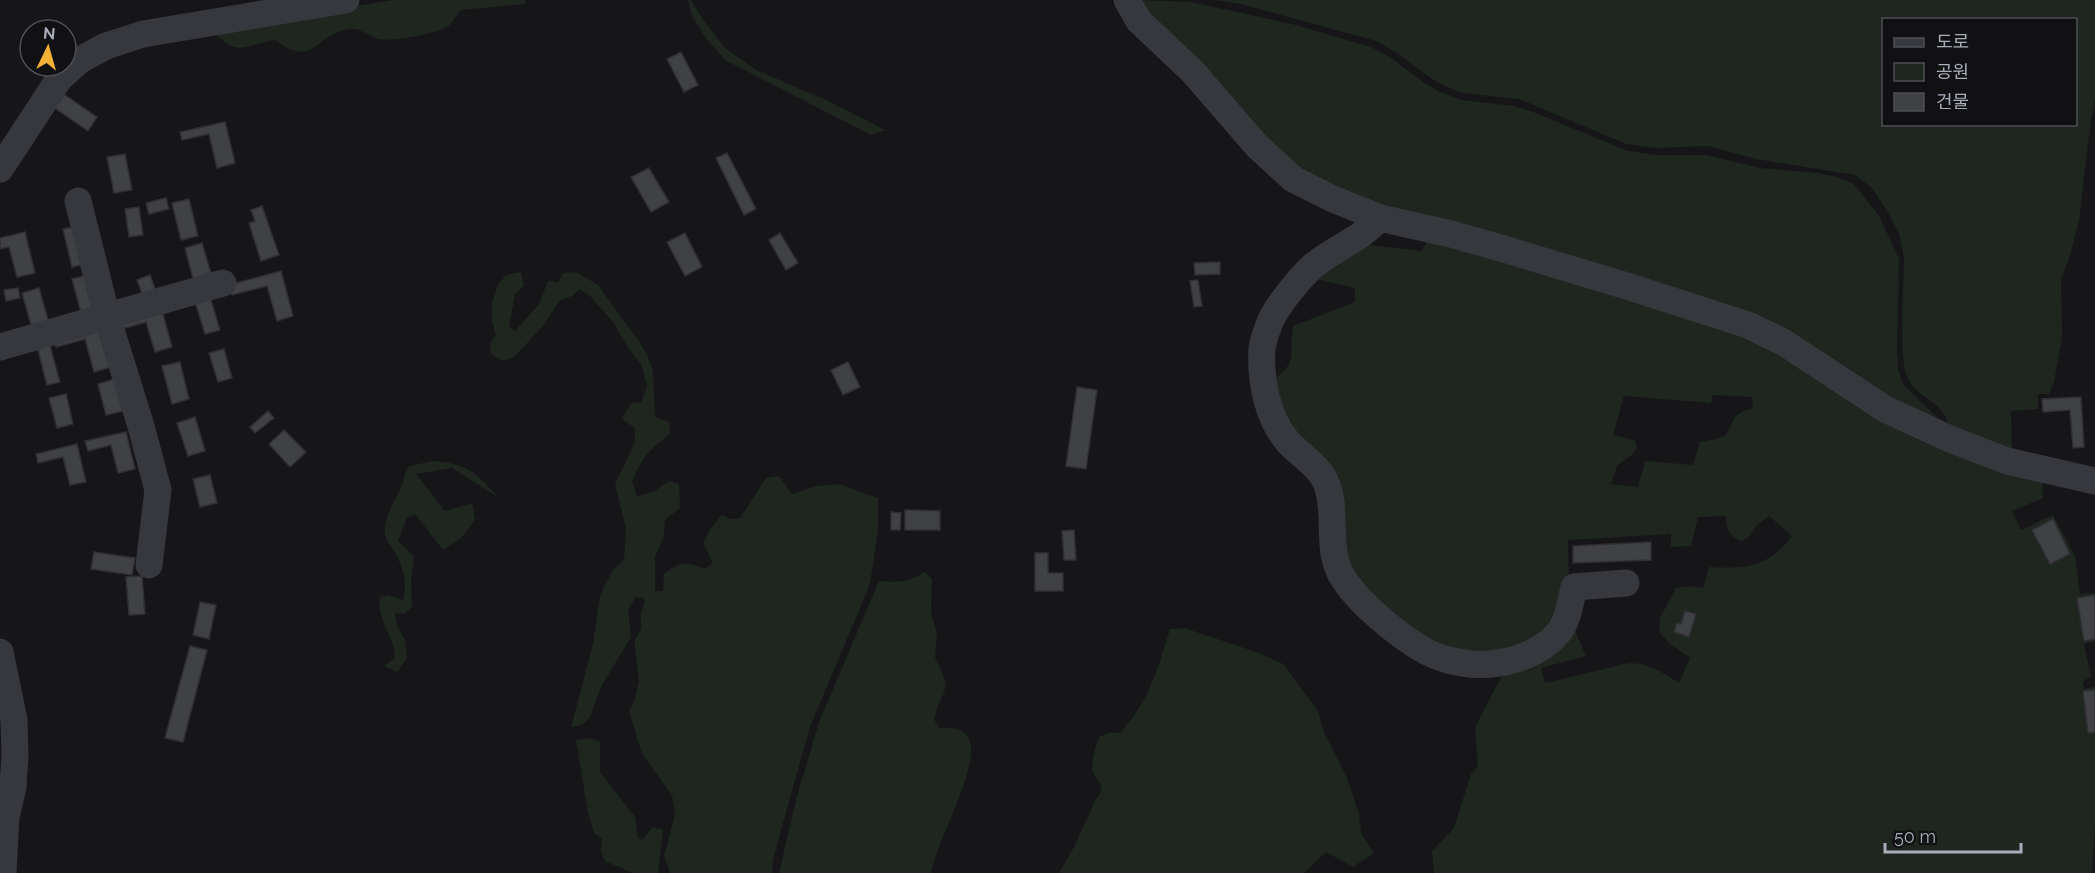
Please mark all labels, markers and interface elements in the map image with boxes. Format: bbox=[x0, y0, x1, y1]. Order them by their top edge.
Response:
north arrow bbox=[18, 18, 78, 78]
legend bbox=[1882, 18, 2077, 126]
text: N bbox=[42, 24, 56, 44]
text: 도로 bbox=[1936, 31, 1969, 52]
text: 공원 bbox=[1936, 61, 1969, 82]
text: 건물 bbox=[1936, 91, 1969, 112]
scale bar bbox=[1885, 816, 2022, 854]
text: 50 m bbox=[1894, 826, 1936, 847]

